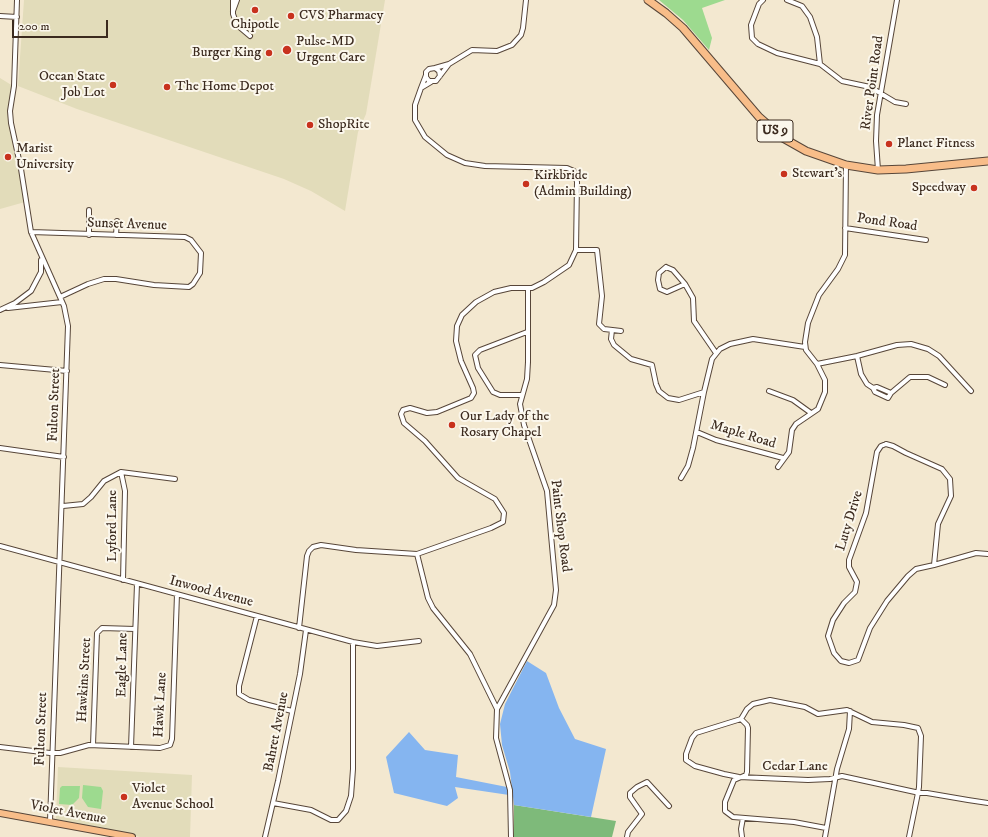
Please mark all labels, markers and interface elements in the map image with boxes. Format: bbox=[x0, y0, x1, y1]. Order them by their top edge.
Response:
marker: Chipotle bbox=[250, 5, 260, 15]
place label: CVS Pharmacy bbox=[299, 8, 383, 24]
marker: CVS Pharmacy bbox=[286, 11, 296, 21]
scale bar bbox=[14, 12, 110, 38]
place label: Chipotle bbox=[231, 17, 279, 33]
text: 200 m bbox=[19, 19, 49, 34]
place label: Pulse-MD Urgent Care bbox=[296, 34, 365, 66]
street label: River Point Road bbox=[858, 35, 888, 131]
marker: Pulse-MD Urgent Care bbox=[281, 44, 293, 56]
place label: Burger King bbox=[192, 45, 261, 61]
marker: Burger King bbox=[264, 48, 274, 58]
place label: Ocean State Job Lot bbox=[39, 69, 105, 102]
place label: The Home Depot bbox=[175, 79, 274, 95]
marker: Ocean State Job Lot bbox=[108, 80, 118, 90]
marker: The Home Depot bbox=[162, 82, 172, 92]
place label: ShopRite bbox=[318, 117, 369, 133]
marker: ShopRite bbox=[305, 120, 315, 130]
road number: US 9 bbox=[757, 120, 793, 142]
place label: Planet Fitness bbox=[897, 136, 975, 152]
marker: Planet Fitness bbox=[884, 139, 894, 149]
place label: Marist University bbox=[16, 141, 74, 174]
marker: Marist University bbox=[3, 152, 13, 162]
place label: Stewart's bbox=[792, 166, 842, 182]
place label: Kirkbride (Admin Building) bbox=[534, 168, 632, 200]
marker: Stewart's bbox=[779, 169, 789, 179]
marker: Kirkbride (Admin Building) bbox=[521, 179, 531, 189]
place label: Speedway bbox=[912, 180, 966, 196]
marker: Speedway bbox=[969, 183, 979, 193]
street label: Pond Road bbox=[856, 210, 918, 236]
street label: Sunset Avenue bbox=[87, 215, 167, 235]
street label: Fulton Street bbox=[45, 368, 65, 442]
place label: Our Lady of the Rosary Chapel bbox=[460, 409, 549, 442]
street label: Maple Road bbox=[708, 417, 778, 453]
marker: Our Lady of the Rosary Chapel bbox=[447, 420, 457, 430]
street label: Paint Shop Road bbox=[546, 479, 574, 573]
street label: Luty Drive bbox=[833, 489, 867, 553]
street label: Lyford Lane bbox=[105, 490, 121, 562]
street label: Inwood Avenue bbox=[167, 573, 255, 611]
street label: Eagle Lane bbox=[114, 632, 132, 698]
street label: Hawkins Street bbox=[74, 637, 96, 723]
street label: Hawk Lane bbox=[151, 672, 171, 738]
street label: Bahret Avenue bbox=[261, 691, 293, 773]
street label: Fulton Street bbox=[32, 692, 52, 766]
street label: Cedar Lane bbox=[762, 759, 828, 775]
place label: Violet Avenue School bbox=[132, 781, 214, 814]
marker: Violet Avenue School bbox=[119, 792, 129, 802]
street label: Violet Avenue bbox=[29, 797, 107, 829]

